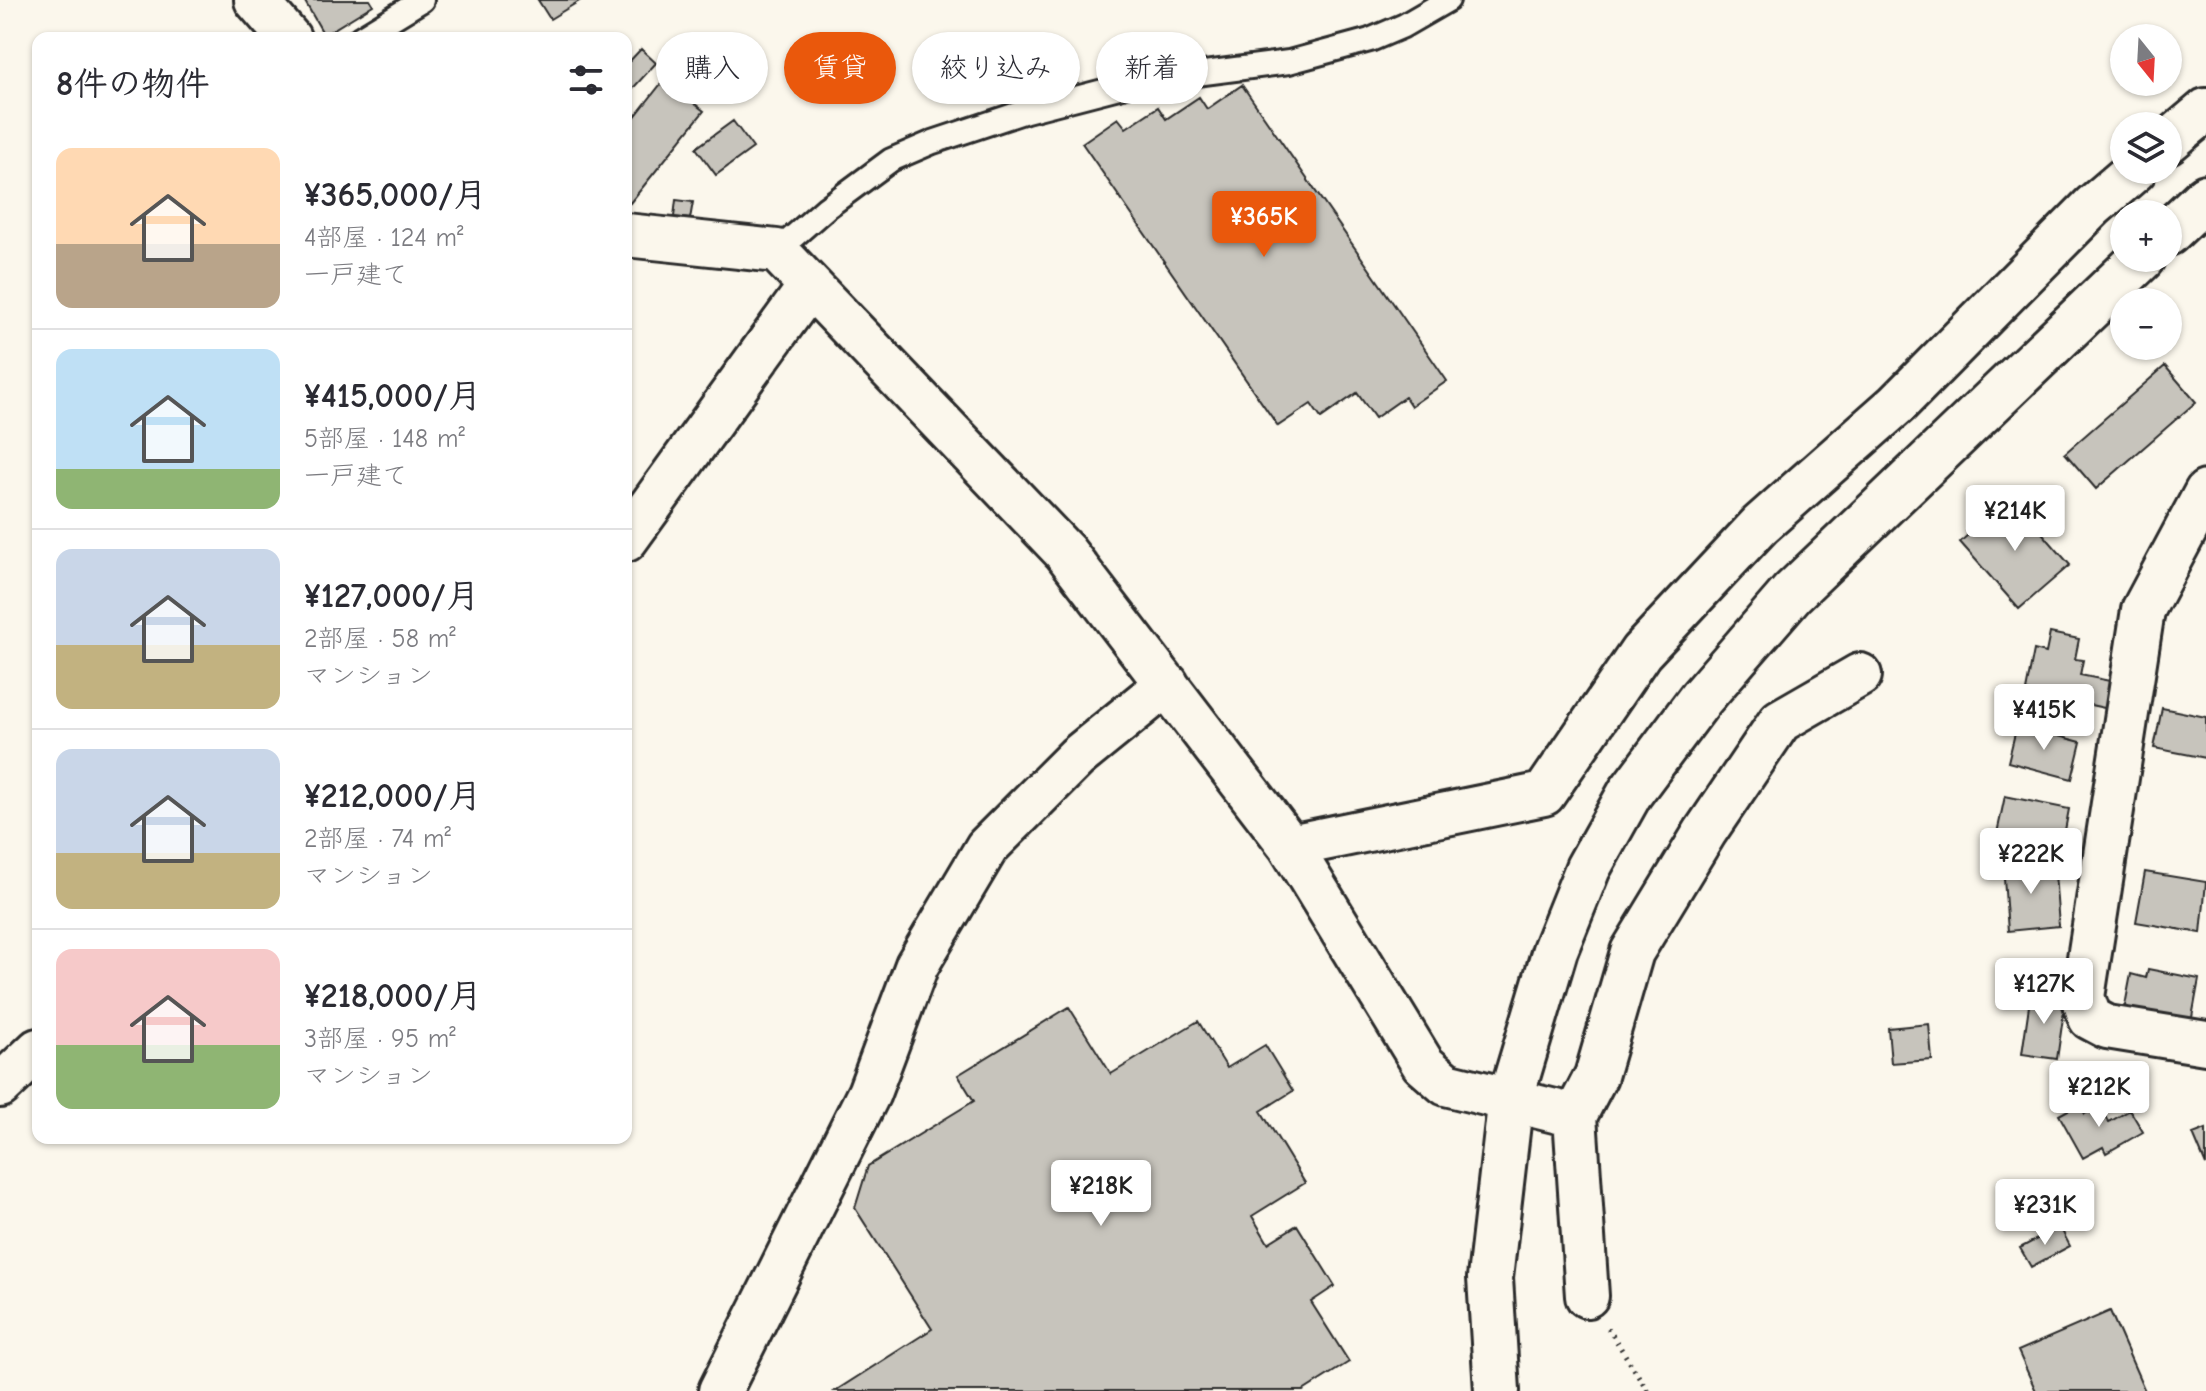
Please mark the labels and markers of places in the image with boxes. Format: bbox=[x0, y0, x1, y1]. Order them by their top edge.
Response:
pin: ¥365K bbox=[1208, 191, 1320, 259]
pin: ¥214K bbox=[1959, 485, 2071, 553]
pin: ¥415K bbox=[1988, 684, 2100, 752]
pin: ¥222K bbox=[1975, 828, 2087, 896]
pin: ¥127K bbox=[1988, 958, 2100, 1026]
pin: ¥212K bbox=[2043, 1061, 2155, 1129]
pin: ¥218K bbox=[1045, 1160, 1157, 1228]
pin: ¥231K bbox=[1989, 1179, 2101, 1247]

